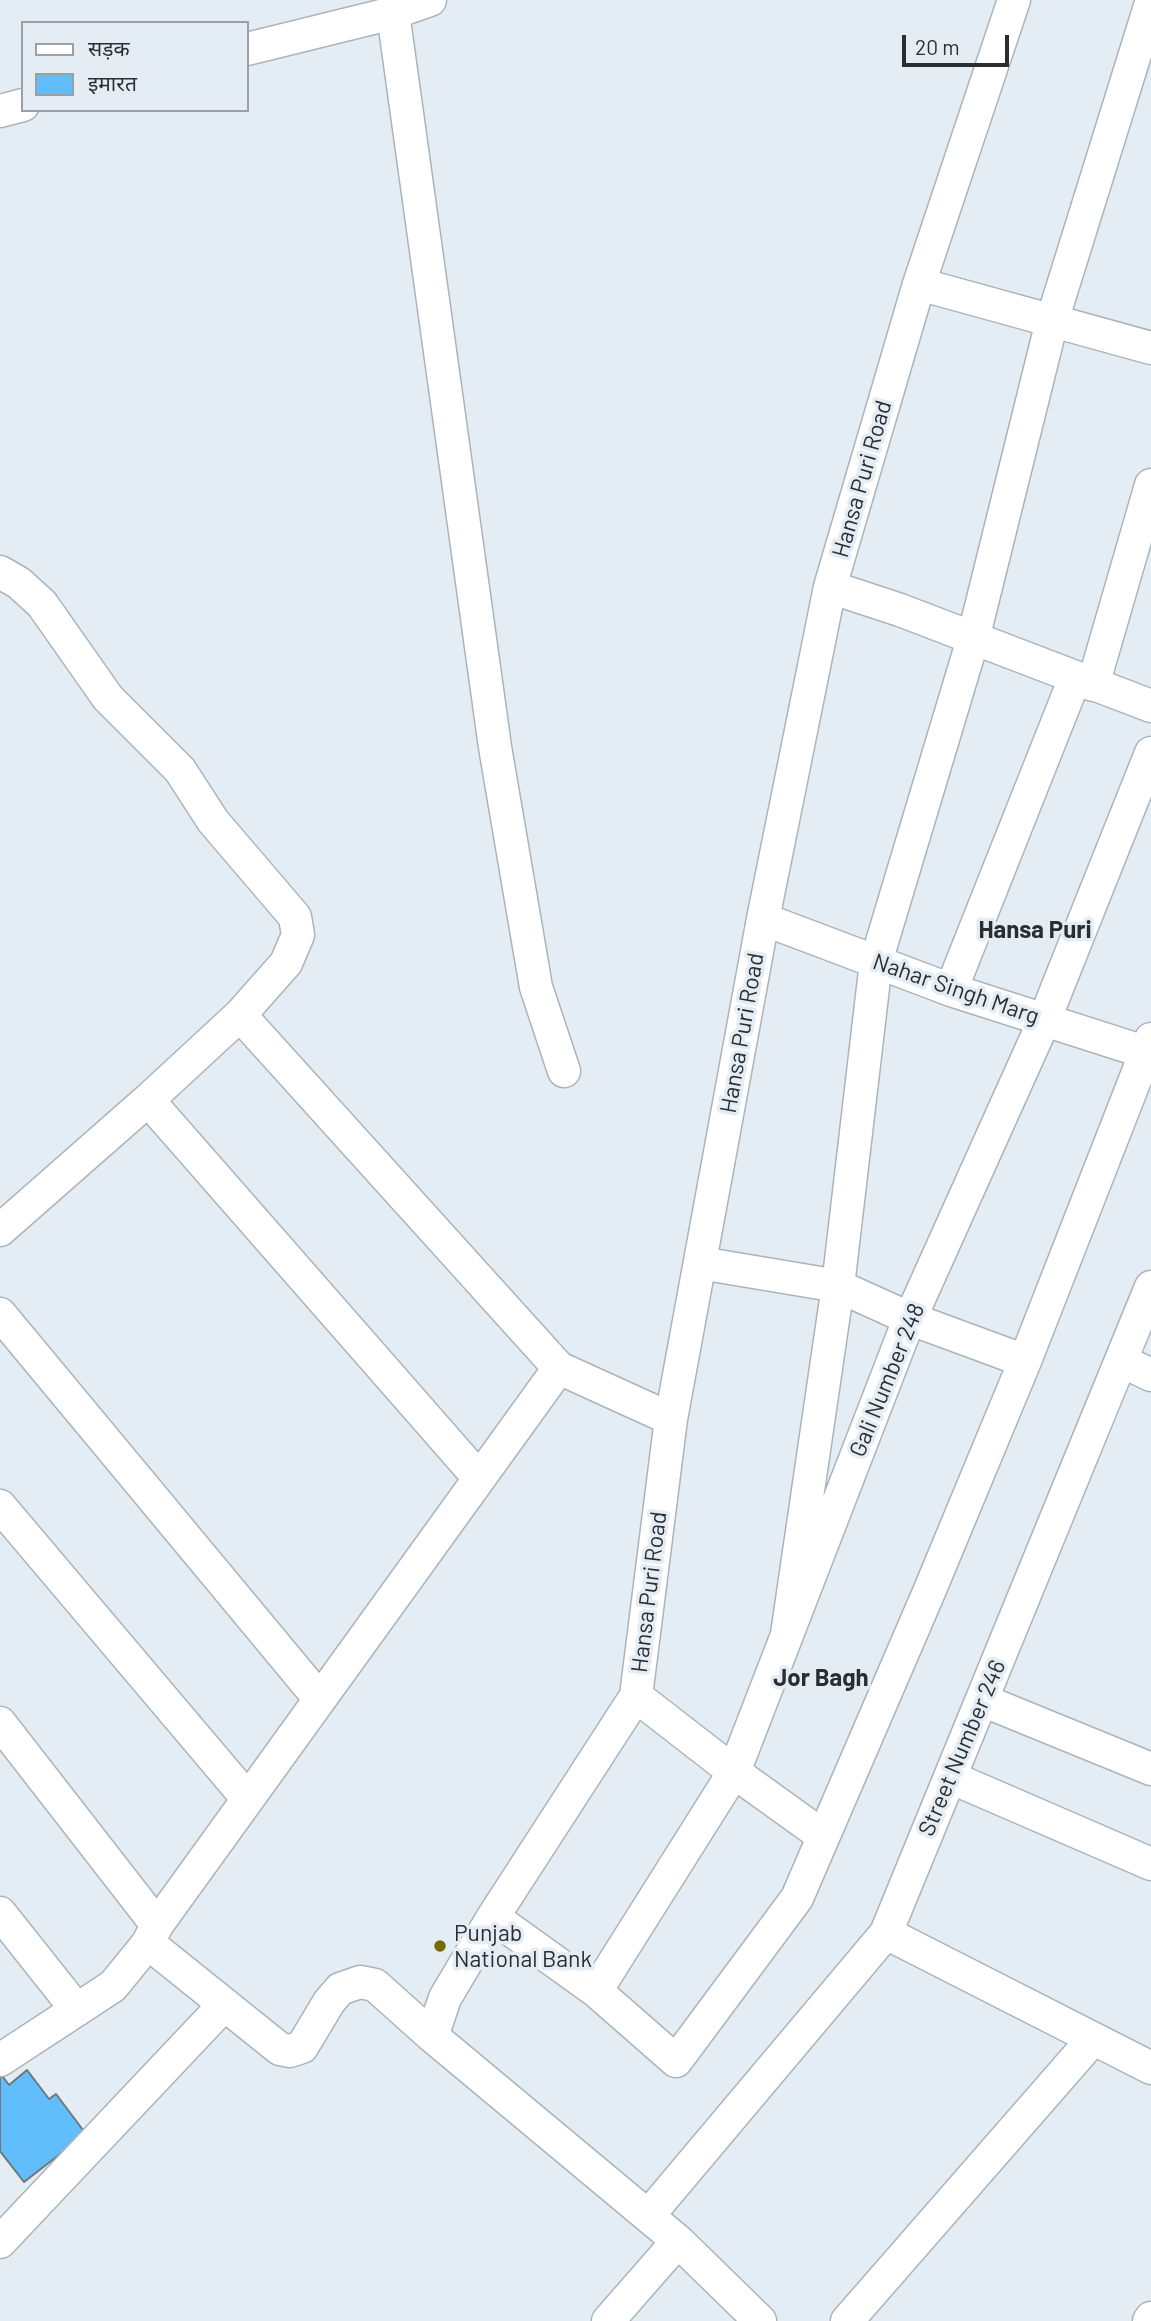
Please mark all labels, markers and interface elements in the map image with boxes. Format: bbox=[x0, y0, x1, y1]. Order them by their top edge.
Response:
legend bbox=[21, 21, 248, 112]
scale bar bbox=[906, 21, 1013, 65]
text: 20 m bbox=[915, 34, 960, 59]
text: सड़क bbox=[88, 35, 130, 60]
text: इमारत bbox=[88, 70, 137, 95]
street label: Hansa Puri Road bbox=[826, 397, 898, 561]
district label: Hansa Puri bbox=[978, 916, 1092, 944]
street label: Nahar Singh Marg bbox=[869, 948, 1043, 1030]
street label: Hansa Puri Road bbox=[714, 951, 770, 1115]
street label: Gali Number 248 bbox=[844, 1299, 930, 1461]
street label: Hansa Puri Road bbox=[625, 1510, 673, 1674]
street label: Street Number 246 bbox=[912, 1656, 1012, 1840]
district label: Jor Bagh bbox=[773, 1664, 869, 1692]
place label: Punjab National Bank bbox=[454, 1919, 592, 1973]
marker: Punjab National Bank bbox=[432, 1938, 448, 1954]

